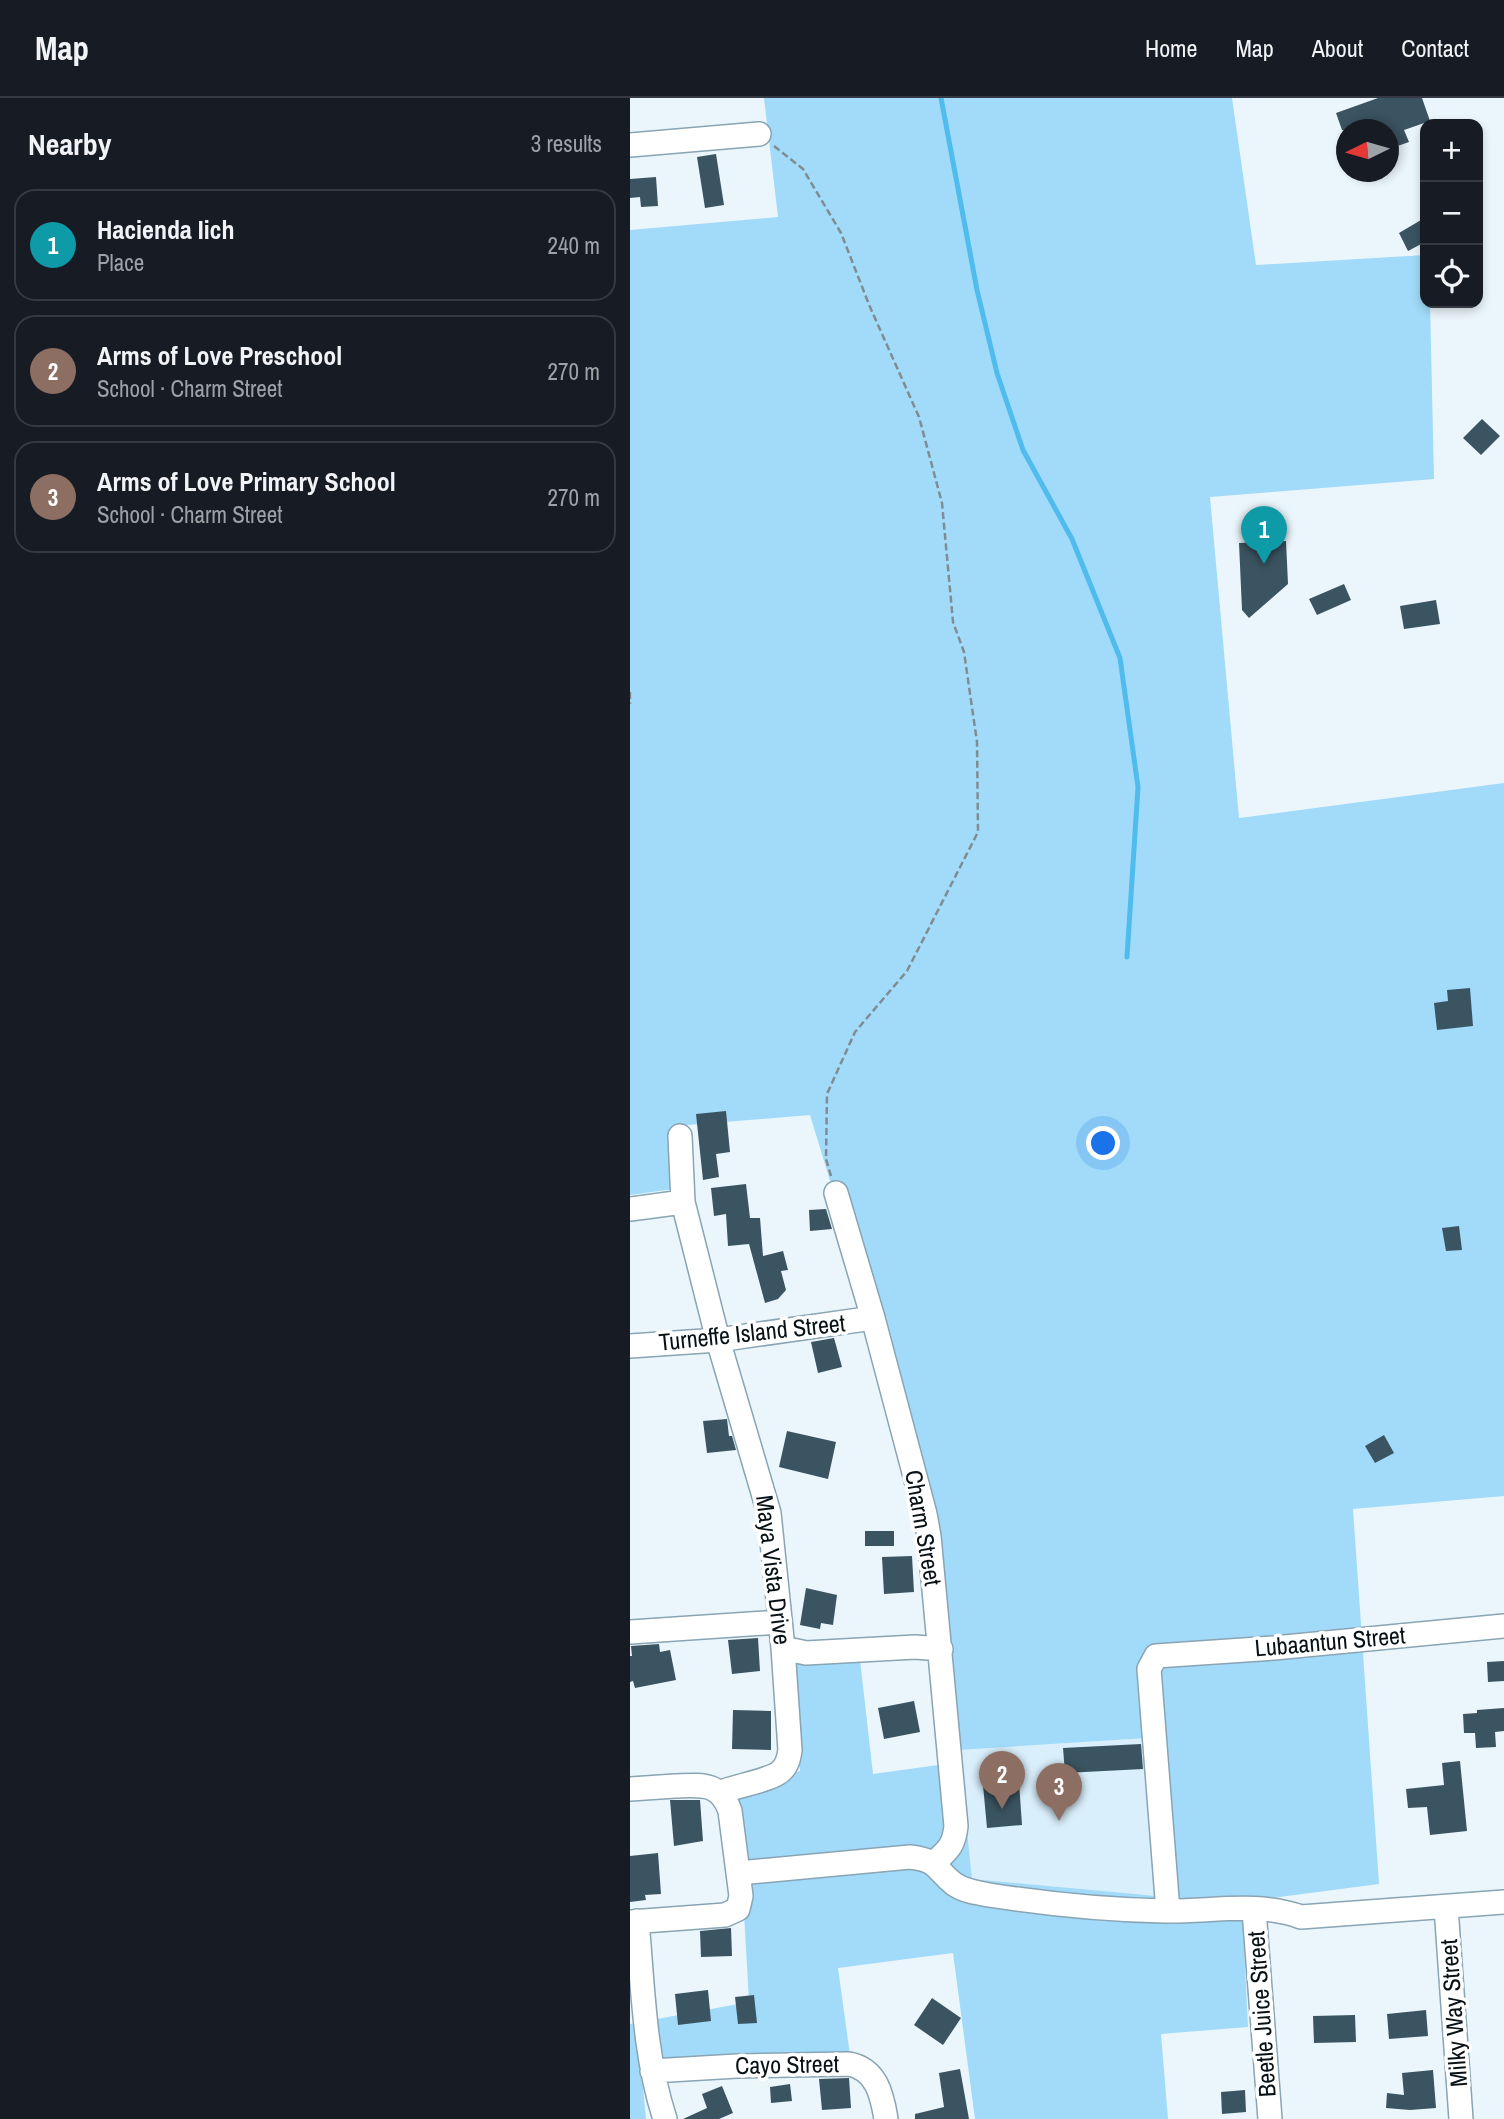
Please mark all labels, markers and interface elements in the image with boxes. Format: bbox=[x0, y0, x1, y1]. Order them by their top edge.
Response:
text: Map bbox=[35, 26, 89, 70]
text: Home bbox=[1145, 32, 1197, 64]
text: Map bbox=[1235, 32, 1274, 64]
text: About bbox=[1312, 32, 1363, 64]
text: Contact bbox=[1401, 32, 1469, 64]
north arrow bbox=[1336, 119, 1399, 182]
map controls bbox=[1420, 119, 1483, 308]
button: + bbox=[1420, 119, 1483, 182]
text: Nearby bbox=[28, 124, 111, 164]
text: 3 results bbox=[531, 128, 602, 159]
button: − bbox=[1420, 182, 1483, 245]
text: Hacienda Iich bbox=[97, 212, 234, 247]
text: 1 bbox=[48, 230, 58, 261]
text: 240 m bbox=[548, 230, 600, 261]
button: locate bbox=[1420, 245, 1483, 308]
text: Place bbox=[97, 247, 144, 278]
text: Arms of Love Preschool bbox=[97, 338, 342, 373]
text: 2 bbox=[48, 356, 58, 387]
text: 270 m bbox=[548, 356, 600, 387]
text: School · Charm Street bbox=[97, 373, 283, 404]
text: Arms of Love Primary School bbox=[97, 464, 396, 499]
text: 3 bbox=[48, 482, 58, 513]
text: 270 m bbox=[548, 482, 600, 513]
text: School · Charm Street bbox=[97, 499, 283, 530]
pin: 1 bbox=[1241, 506, 1287, 564]
your location bbox=[1086, 1126, 1120, 1160]
street label: Turneffe Island Street bbox=[657, 1306, 847, 1358]
street label: Charm Street bbox=[898, 1467, 950, 1589]
street label: Maya Vista Drive bbox=[749, 1493, 799, 1647]
street label: Lubaantun Street bbox=[1253, 1618, 1407, 1664]
pin: 2 bbox=[979, 1751, 1025, 1809]
pin: 3 bbox=[1036, 1763, 1082, 1821]
street label: Beetle Juice Street bbox=[1239, 1929, 1283, 2098]
street label: Milky Way Street bbox=[1432, 1938, 1474, 2088]
street label: Cayo Street bbox=[735, 2047, 840, 2081]

